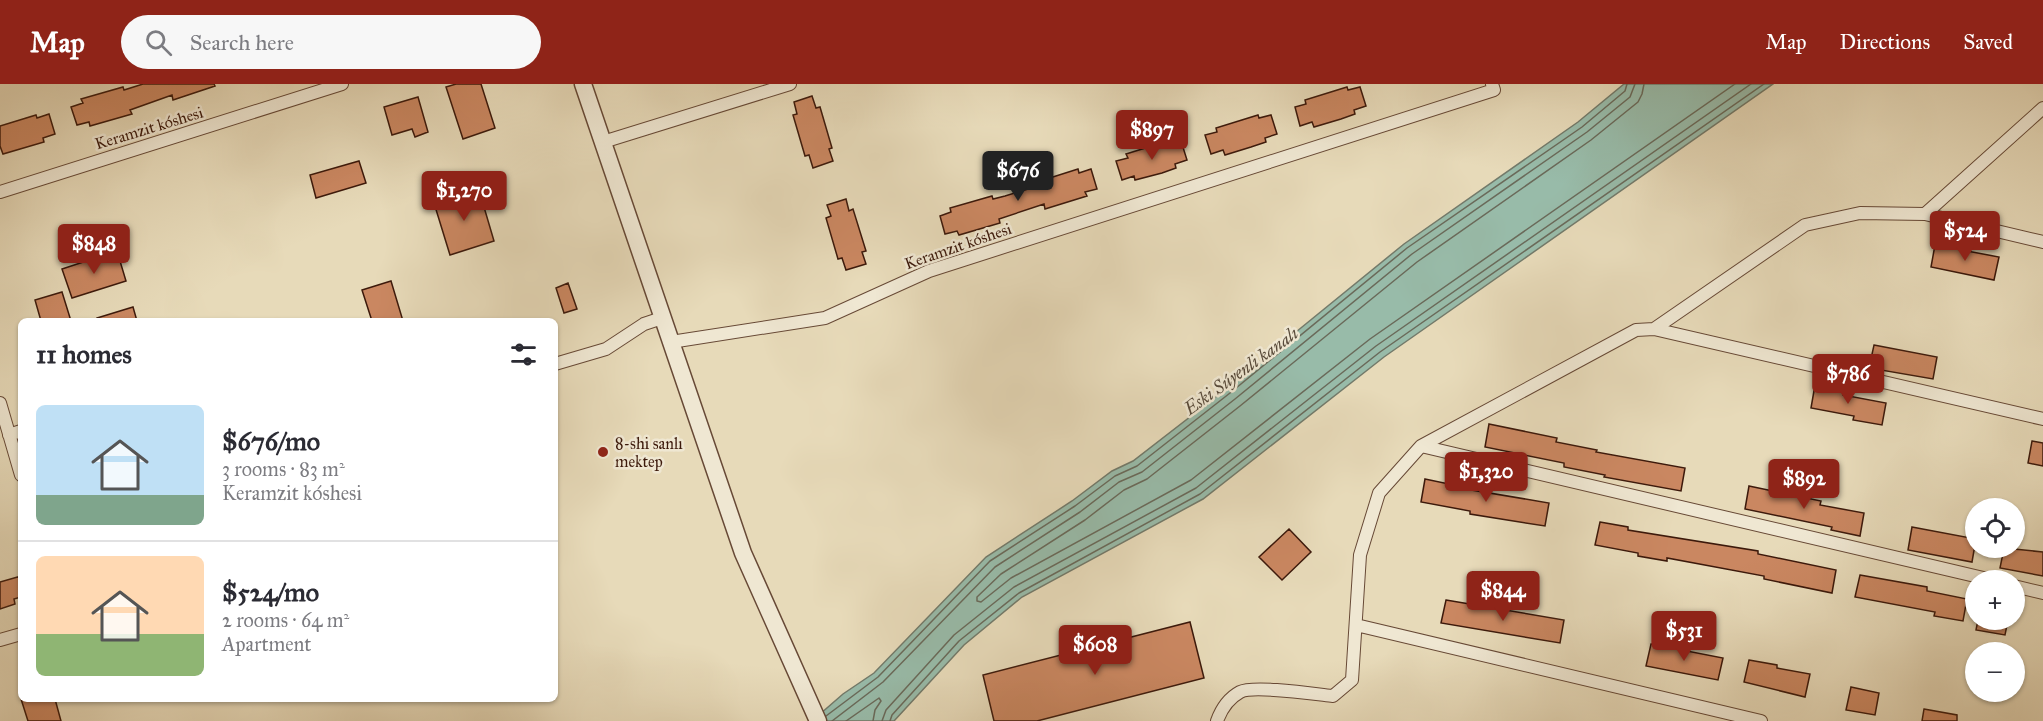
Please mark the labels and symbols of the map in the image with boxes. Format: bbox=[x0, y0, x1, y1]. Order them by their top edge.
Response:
street label: Keramzit kóshesi bbox=[93, 102, 206, 153]
pin: $897 bbox=[1116, 110, 1188, 161]
pin: $676 bbox=[982, 151, 1054, 202]
pin: $1,270 bbox=[415, 171, 513, 222]
pin: $524 bbox=[1929, 211, 2001, 262]
street label: Keramzit kóshesi bbox=[902, 219, 1015, 273]
pin: $848 bbox=[58, 224, 130, 275]
water label: Eski Súyenli kanalı bbox=[1179, 322, 1302, 420]
pin: $786 bbox=[1812, 354, 1884, 405]
place label: 8-shi sanlı mektep bbox=[615, 434, 683, 471]
marker: 8-shi sanlı mektep bbox=[596, 445, 610, 459]
pin: $1,320 bbox=[1437, 452, 1535, 503]
pin: $892 bbox=[1768, 459, 1840, 510]
pin: $844 bbox=[1467, 571, 1539, 622]
pin: $531 bbox=[1648, 611, 1720, 662]
pin: $608 bbox=[1059, 625, 1131, 676]

